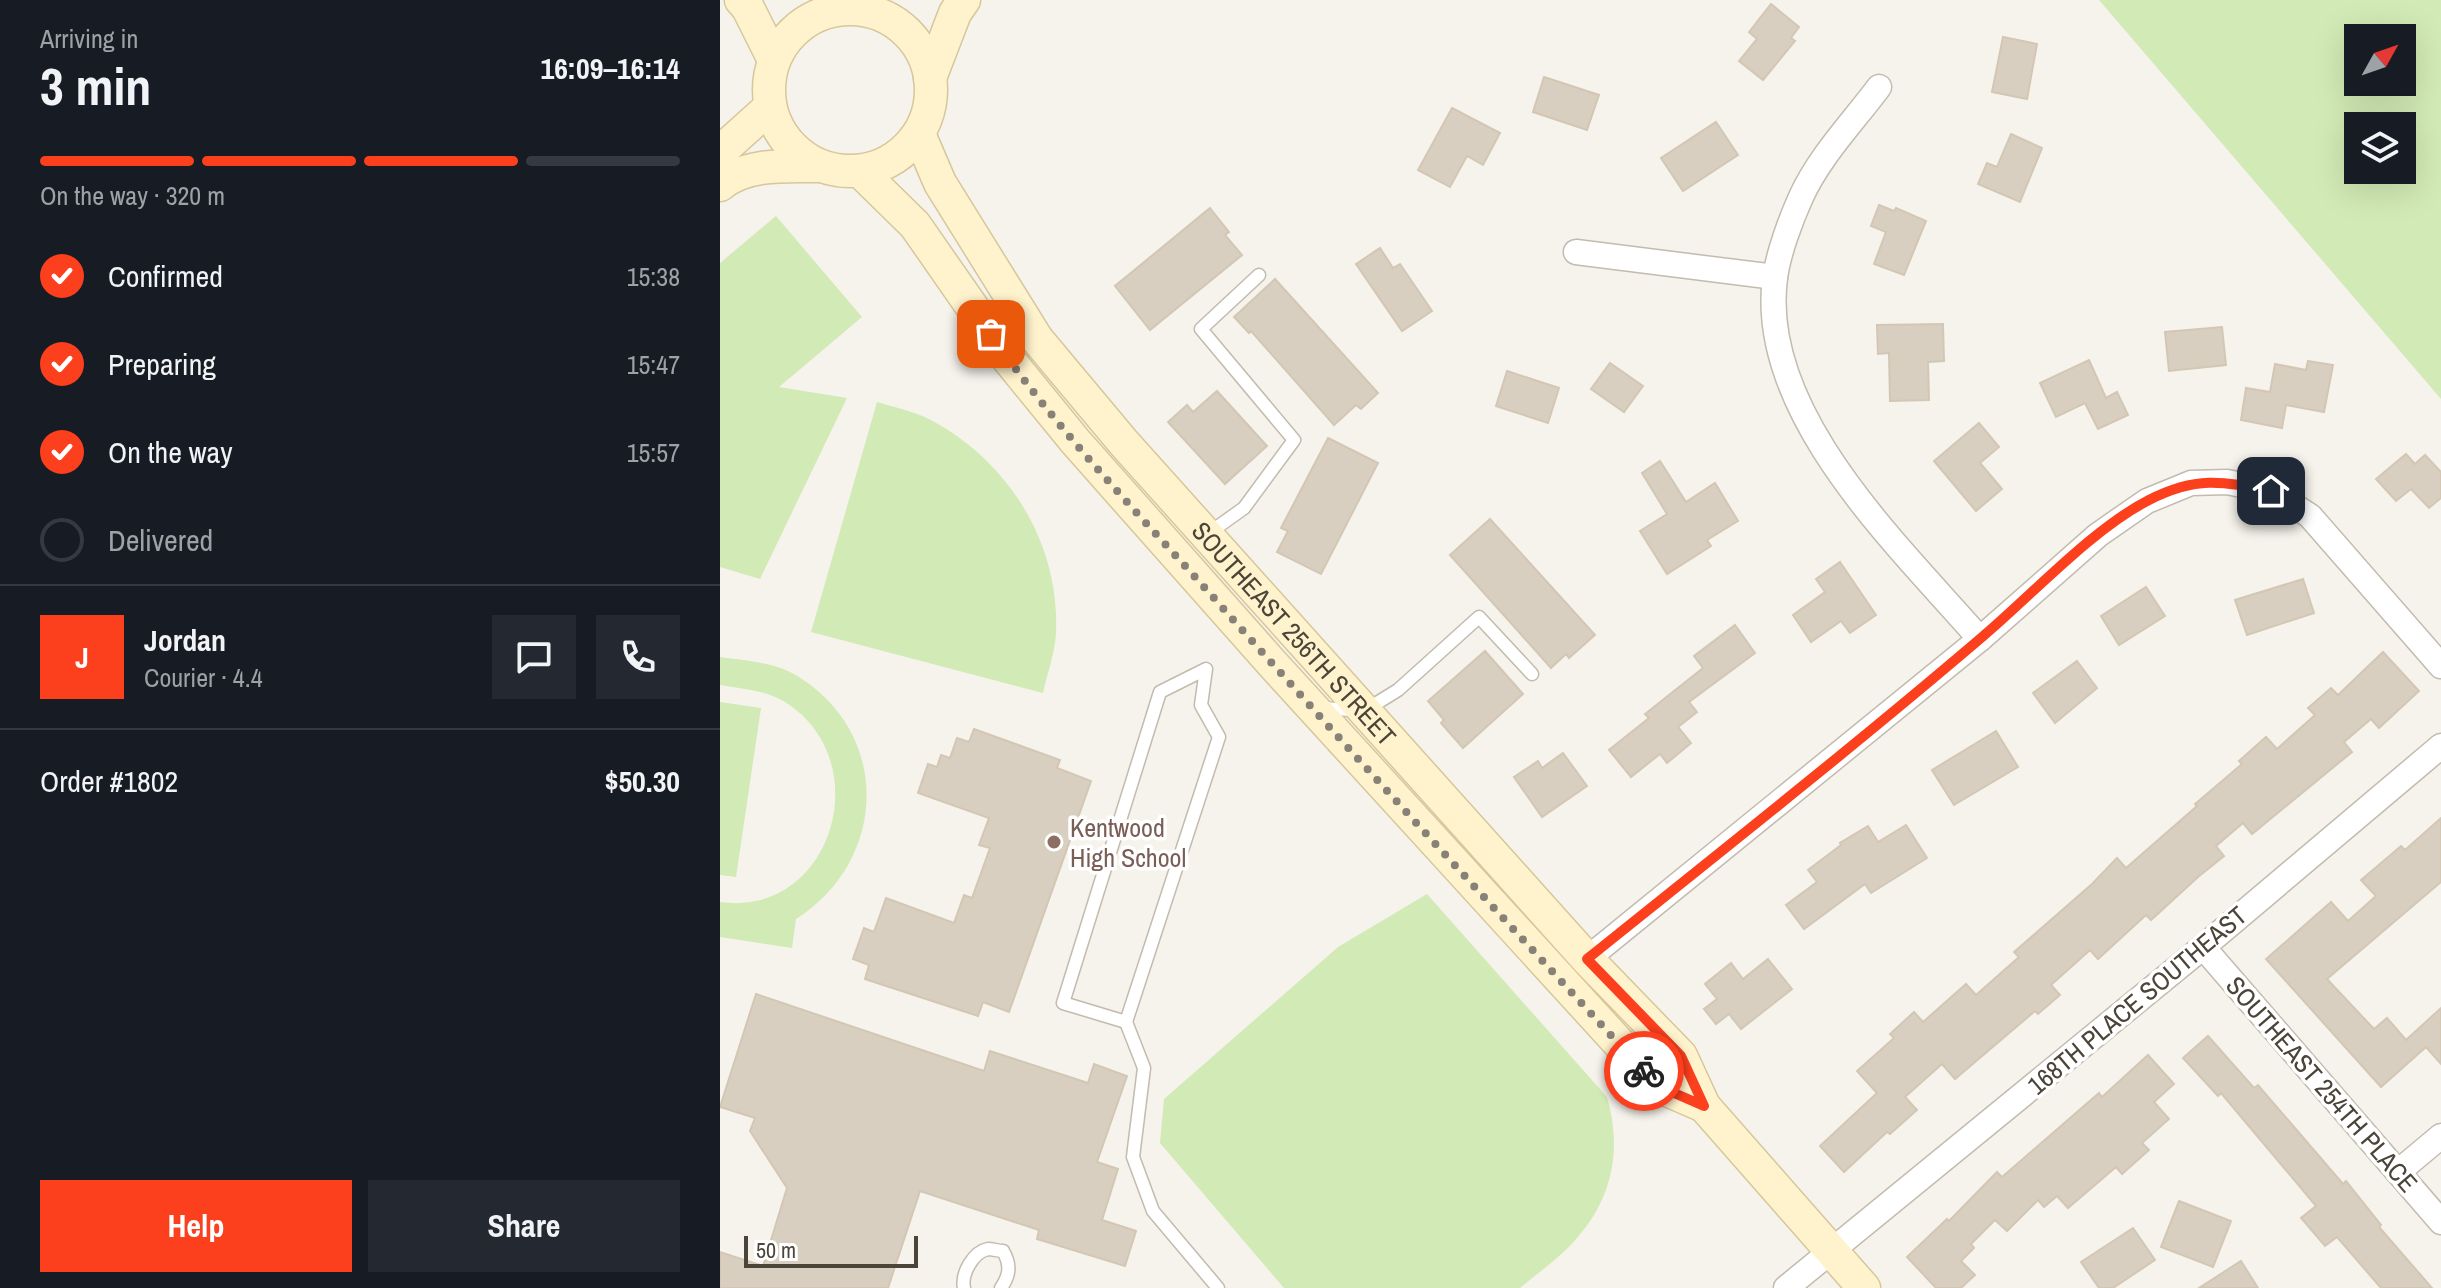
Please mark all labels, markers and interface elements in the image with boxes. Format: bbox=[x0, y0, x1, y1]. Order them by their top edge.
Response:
text: Arriving in bbox=[40, 21, 138, 56]
north arrow bbox=[2344, 24, 2416, 96]
map controls bbox=[2344, 24, 2416, 184]
text: 16:09–16:14 bbox=[541, 48, 680, 88]
text: 3 min bbox=[40, 51, 151, 121]
button: layers bbox=[2344, 112, 2416, 184]
text: On the way · 320 m bbox=[40, 178, 225, 213]
icon: check bbox=[40, 254, 84, 298]
text: Confirmed bbox=[108, 256, 223, 296]
text: 15:38 bbox=[627, 259, 680, 294]
pin bbox=[957, 300, 1025, 368]
icon: bag bbox=[969, 312, 1013, 356]
icon: check bbox=[40, 342, 84, 386]
text: Preparing bbox=[108, 344, 216, 384]
text: 15:47 bbox=[627, 347, 680, 382]
icon: check bbox=[40, 430, 84, 474]
text: On the way bbox=[108, 432, 232, 472]
text: 15:57 bbox=[627, 435, 680, 470]
pin bbox=[2237, 457, 2305, 525]
icon: home bbox=[2249, 469, 2293, 513]
street label: SOUTHEAST 256TH STREET bbox=[1185, 513, 1404, 753]
text: Delivered bbox=[108, 520, 213, 560]
button: chat bbox=[492, 615, 576, 699]
button: phone bbox=[596, 615, 680, 699]
text: Jordan bbox=[144, 620, 226, 660]
text: J bbox=[75, 637, 89, 677]
text: Courier · 4.4 bbox=[144, 660, 263, 695]
text: Order #1802 bbox=[40, 761, 178, 801]
text: $50.30 bbox=[605, 761, 680, 801]
place label: Kentwood High School bbox=[1070, 810, 1186, 875]
marker: Kentwood High School bbox=[1045, 833, 1063, 851]
street label: 168TH PLACE SOUTHEAST bbox=[2020, 898, 2254, 1102]
street label: SOUTHEAST 254TH PLACE bbox=[2218, 968, 2426, 1200]
courier bbox=[1604, 1031, 1684, 1111]
icon: bike bbox=[1622, 1049, 1666, 1093]
button: Help bbox=[40, 1180, 352, 1272]
button: Share bbox=[368, 1180, 680, 1272]
scale bar bbox=[744, 1232, 918, 1268]
text: 50 m bbox=[756, 1235, 796, 1265]

